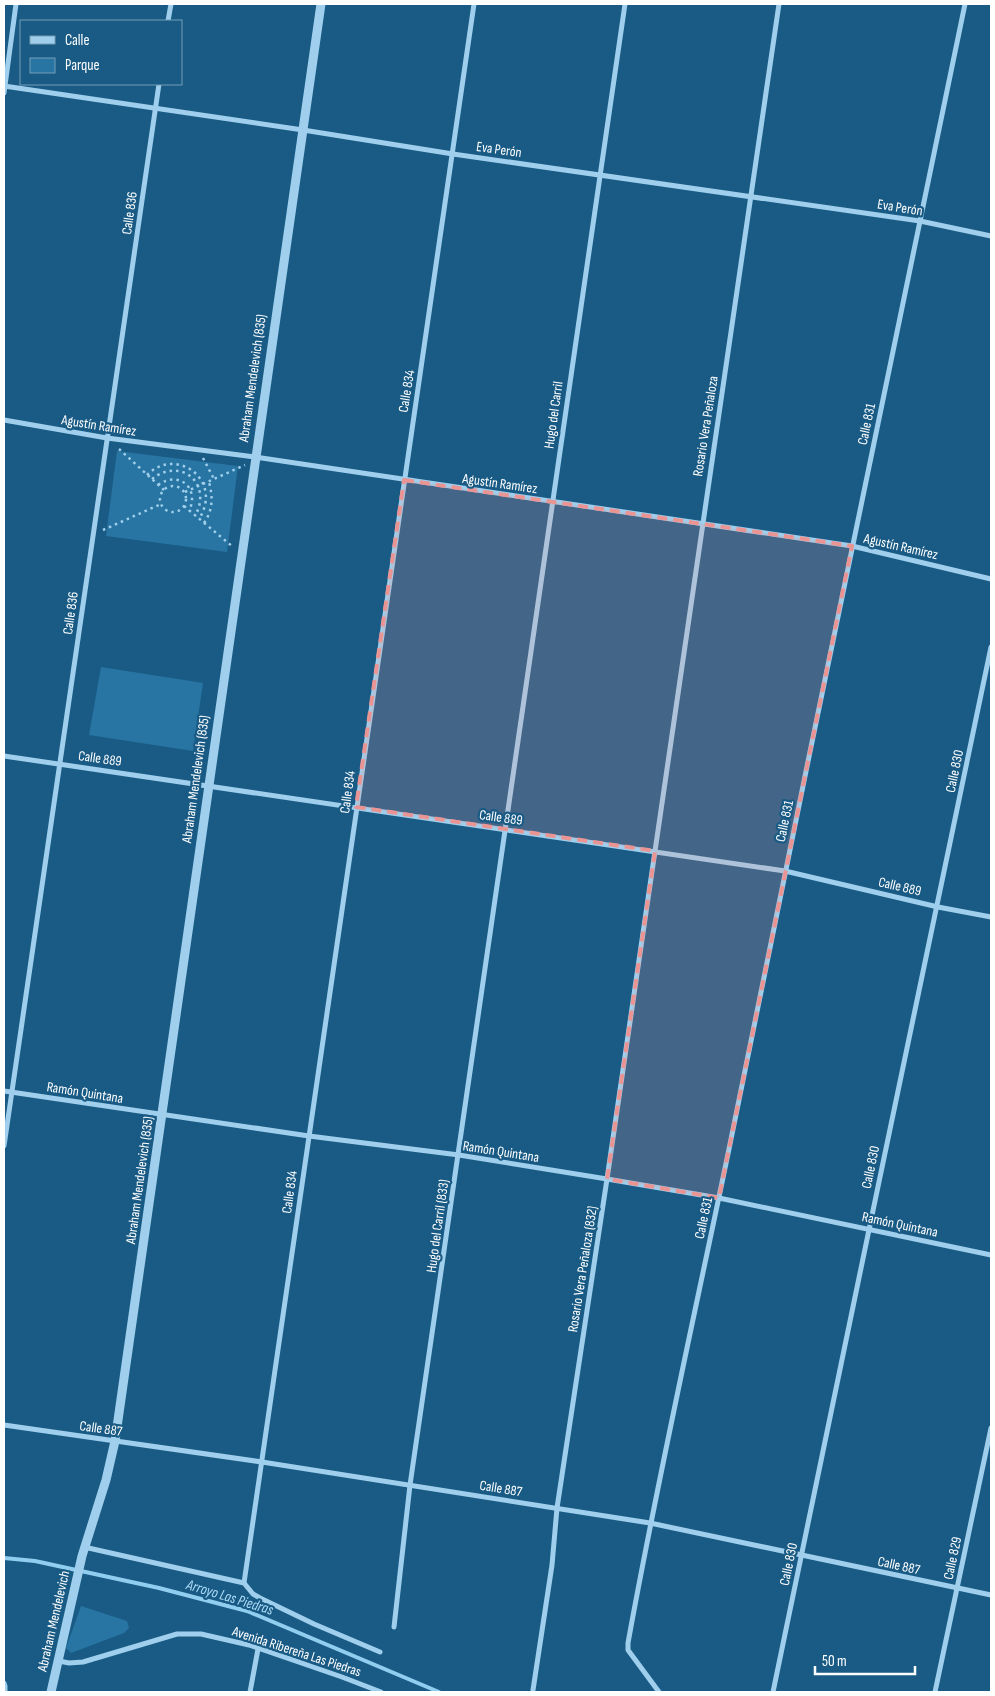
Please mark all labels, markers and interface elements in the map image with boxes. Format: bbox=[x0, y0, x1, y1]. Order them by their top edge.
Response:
legend bbox=[20, 20, 182, 85]
text: Calle bbox=[65, 31, 89, 50]
text: Parque bbox=[65, 56, 100, 75]
street label: Eva Perón bbox=[475, 138, 523, 161]
street label: Calle 836 bbox=[118, 191, 141, 236]
street label: Eva Perón bbox=[876, 196, 924, 219]
street label: Abraham Mendelevich (835) bbox=[235, 313, 270, 444]
street label: Calle 834 bbox=[395, 368, 418, 414]
street label: Rosario Vera Peñaloza bbox=[689, 375, 722, 478]
street label: Hugo del Carril bbox=[540, 380, 567, 450]
street label: Calle 831 bbox=[854, 402, 879, 446]
street label: Agustín Ramírez bbox=[59, 411, 138, 440]
street label: Agustín Ramírez bbox=[460, 470, 538, 497]
street label: Agustín Ramírez bbox=[861, 529, 940, 563]
street label: Calle 836 bbox=[59, 591, 82, 636]
street label: Abraham Mendelevich (835) bbox=[178, 714, 213, 845]
street label: Calle 889 bbox=[77, 747, 123, 770]
street label: Calle 830 bbox=[942, 748, 967, 794]
street label: Calle 834 bbox=[336, 770, 359, 814]
street label: Calle 831 bbox=[772, 799, 797, 843]
street label: Calle 889 bbox=[478, 806, 524, 829]
street label: Calle 889 bbox=[877, 873, 923, 900]
street label: Ramón Quintana bbox=[46, 1078, 124, 1107]
street label: Abraham Mendelevich (835) bbox=[122, 1115, 157, 1246]
street label: Ramón Quintana bbox=[462, 1137, 540, 1166]
street label: Calle 830 bbox=[858, 1144, 883, 1190]
street label: Calle 834 bbox=[278, 1170, 301, 1214]
street label: Hugo del Carril (833) bbox=[423, 1178, 452, 1274]
street label: Calle 831 bbox=[691, 1196, 716, 1240]
street label: Rosario Vera Peñaloza (832) bbox=[564, 1205, 601, 1333]
street label: Ramón Quintana bbox=[860, 1208, 939, 1241]
street label: Calle 887 bbox=[79, 1417, 124, 1440]
street label: Calle 887 bbox=[478, 1477, 524, 1500]
street label: Calle 829 bbox=[940, 1535, 965, 1581]
street label: Calle 830 bbox=[776, 1541, 801, 1587]
street label: Calle 887 bbox=[876, 1553, 922, 1578]
street label: Abraham Mendelevich bbox=[33, 1569, 73, 1674]
water label: Arroyo Las Piedras bbox=[183, 1575, 276, 1620]
street label: Avenida Ribereña Las Piedras bbox=[229, 1622, 363, 1680]
scale bar bbox=[815, 1644, 915, 1676]
text: 50 m bbox=[822, 1652, 847, 1671]

